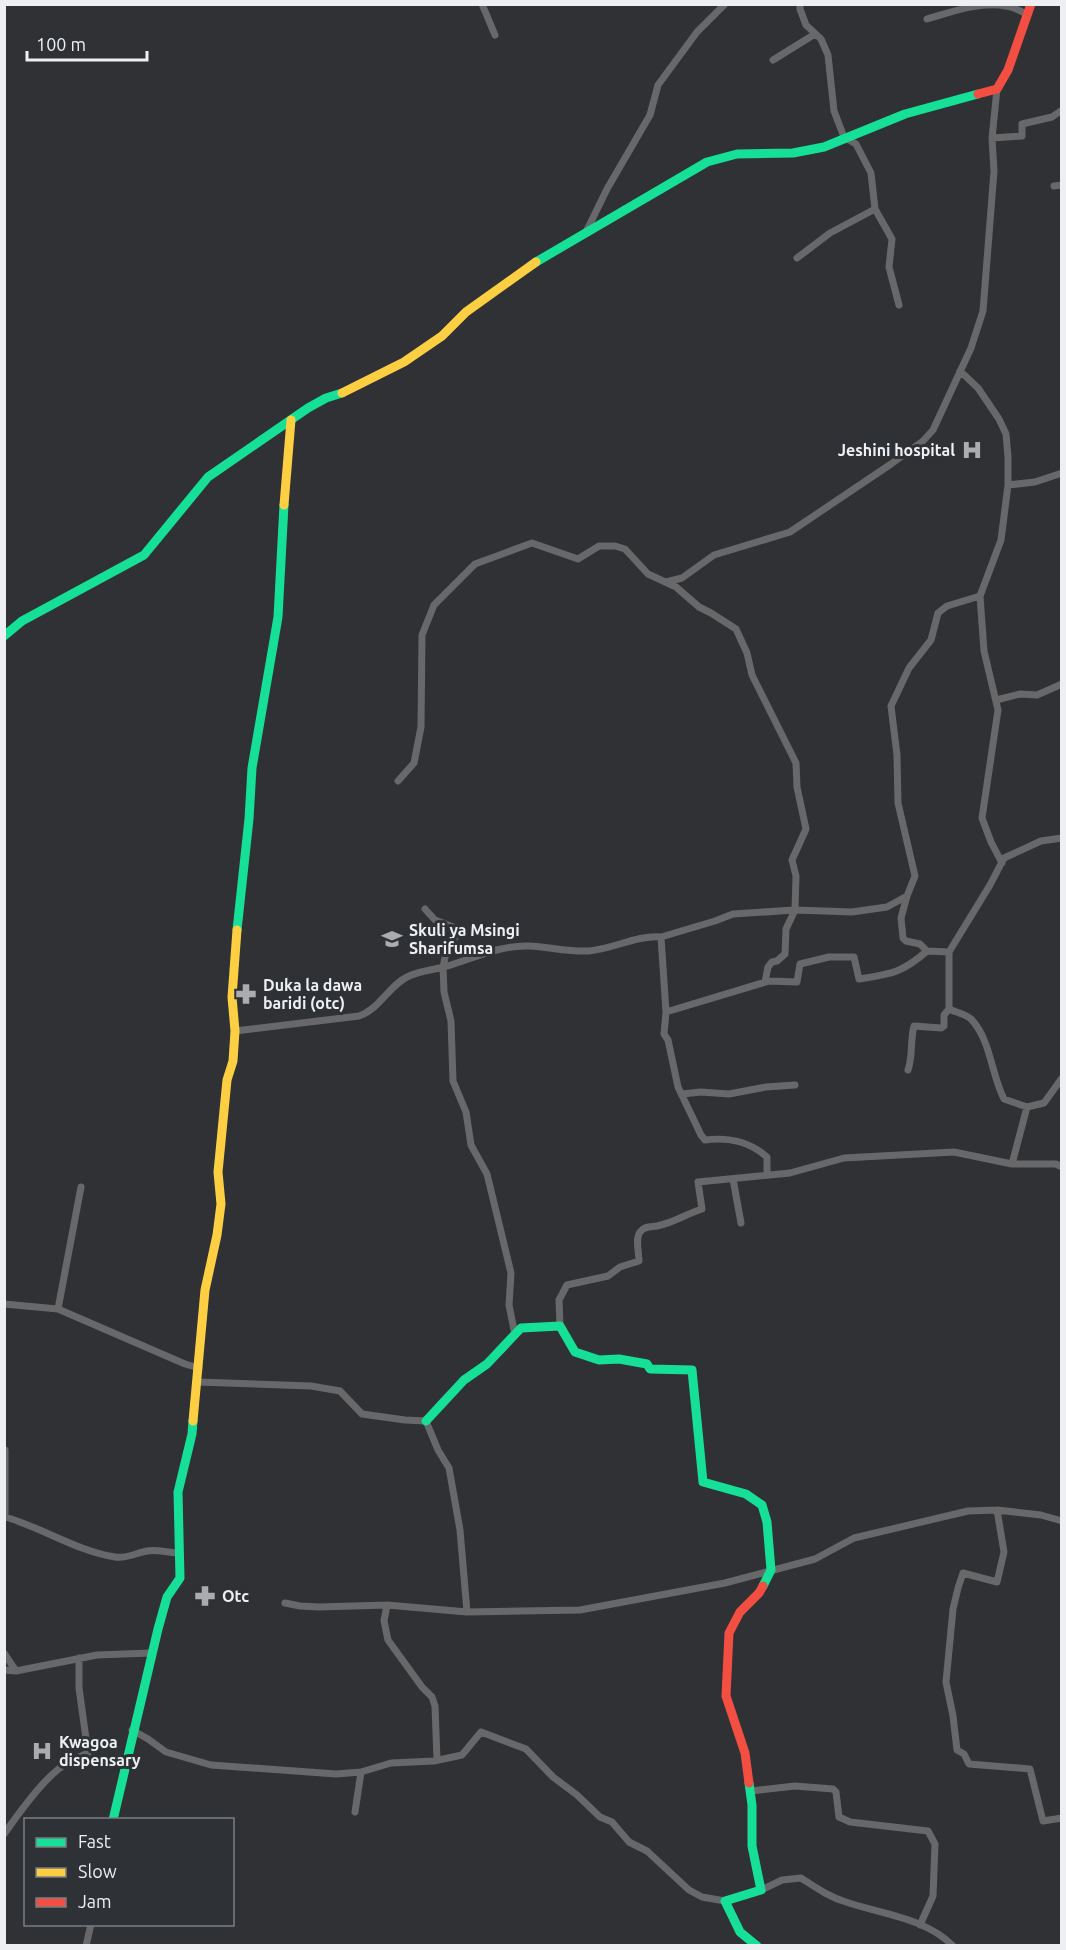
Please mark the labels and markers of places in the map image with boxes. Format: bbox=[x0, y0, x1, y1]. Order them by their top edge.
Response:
hospital icon: Jeshini hospital bbox=[960, 438, 984, 462]
place label: Jeshini hospital bbox=[838, 441, 955, 459]
place label: Skuli ya Msingi Sharifumsa bbox=[409, 921, 520, 957]
school or university icon: Skuli ya Msingi Sharifumsa bbox=[380, 927, 404, 951]
place label: Duka la dawa baridi (otc) bbox=[263, 976, 362, 1013]
pharmacy icon: Duka la dawa baridi (otc) bbox=[234, 982, 258, 1006]
pharmacy icon: Otc bbox=[193, 1584, 217, 1608]
place label: Otc bbox=[222, 1587, 249, 1605]
place label: Kwagoa dispensary bbox=[59, 1733, 141, 1769]
hospital icon: Kwagoa dispensary bbox=[30, 1739, 54, 1763]

